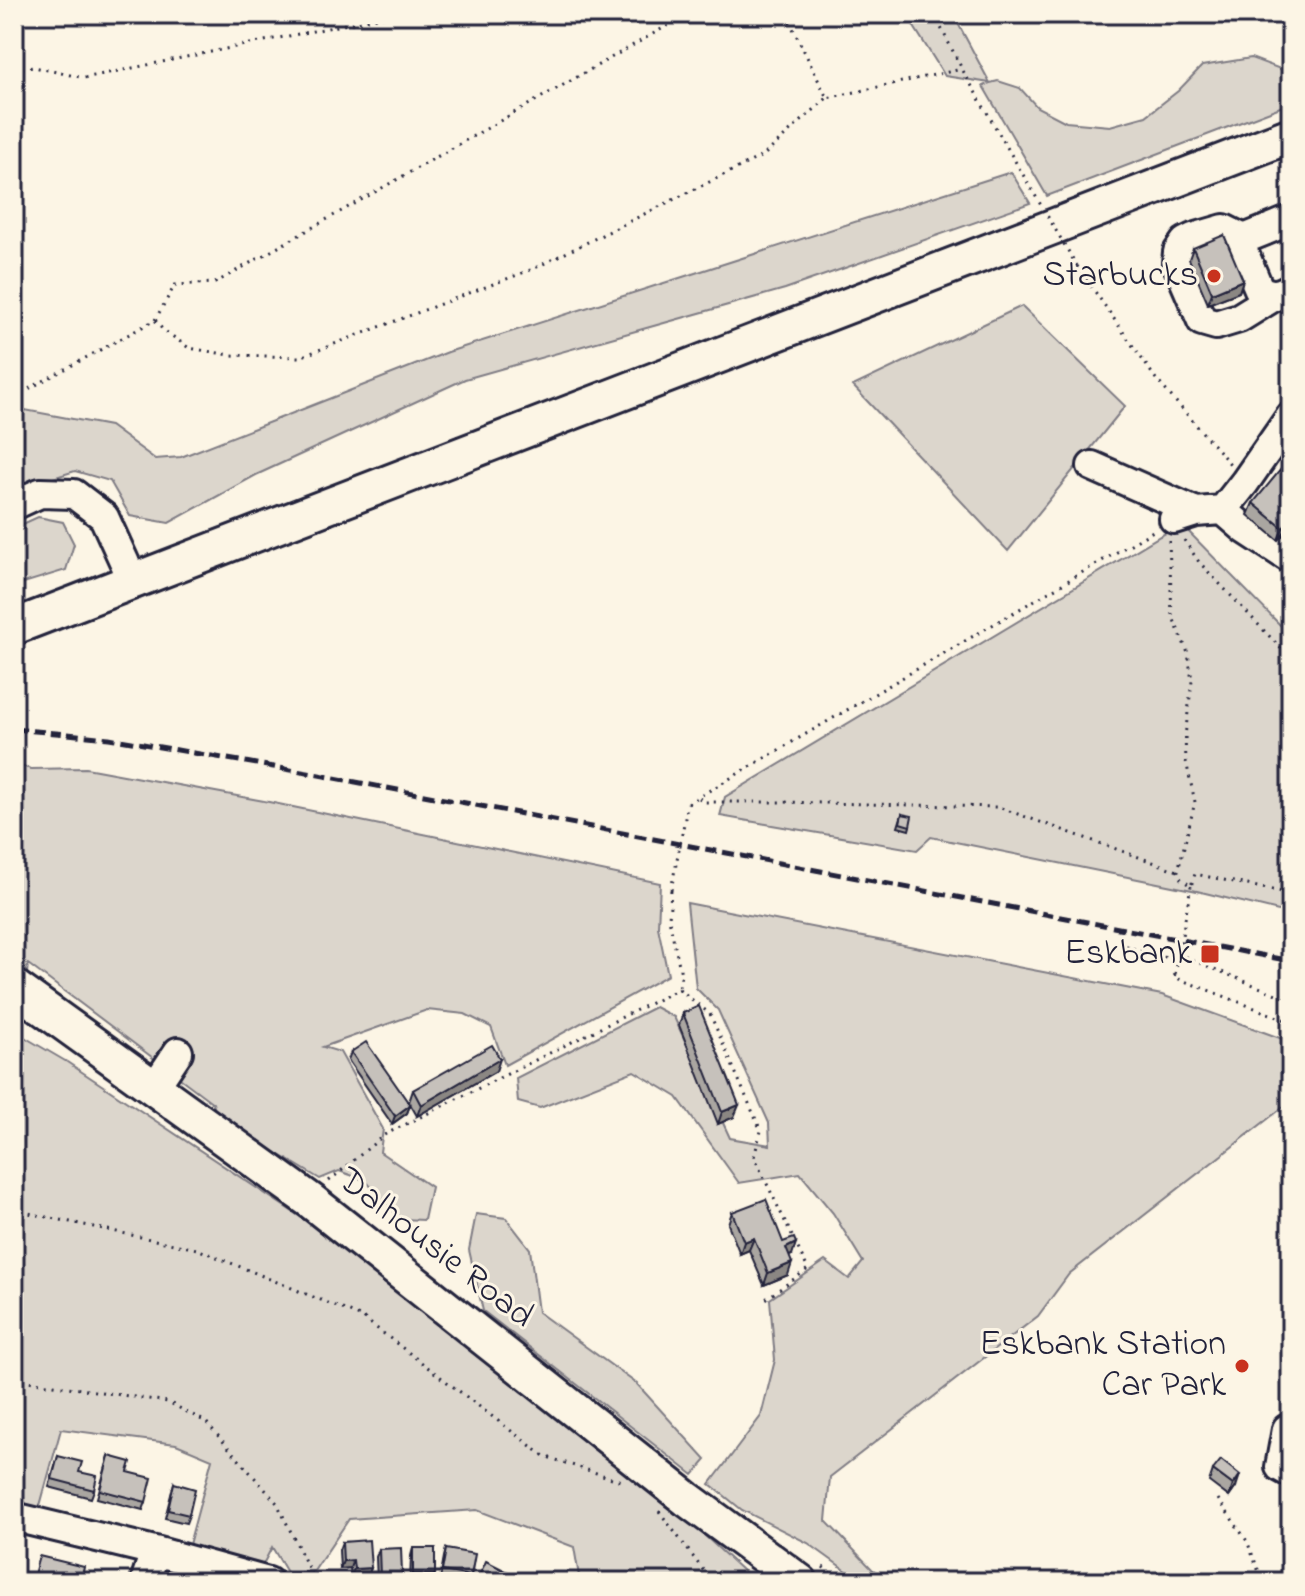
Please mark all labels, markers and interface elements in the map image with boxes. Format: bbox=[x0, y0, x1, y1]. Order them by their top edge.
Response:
place label: Starbucks bbox=[1043, 250, 1198, 303]
marker: Starbucks bbox=[1205, 267, 1223, 285]
place label: Eskbank bbox=[1064, 928, 1192, 981]
marker: Eskbank bbox=[1199, 943, 1221, 965]
street label: Dalhousie Road bbox=[325, 1155, 544, 1343]
place label: Eskbank Station Car Park bbox=[979, 1319, 1226, 1413]
marker: Eskbank Station Car Park bbox=[1233, 1357, 1251, 1375]

